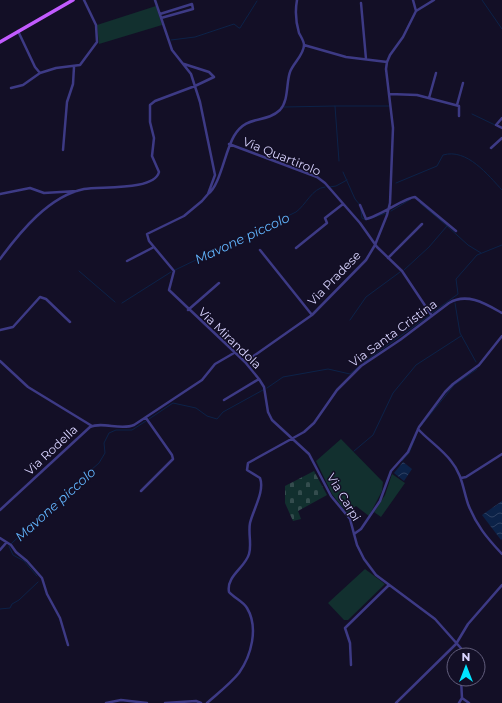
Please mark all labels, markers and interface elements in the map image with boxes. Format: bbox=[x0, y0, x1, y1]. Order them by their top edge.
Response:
street label: Via Quartirolo bbox=[241, 134, 323, 178]
water label: Mavone piccolo bbox=[192, 209, 292, 267]
street label: Via Pradese bbox=[304, 248, 364, 308]
street label: Via Santa Cristina bbox=[346, 296, 440, 370]
street label: Via Mirandola bbox=[195, 304, 265, 372]
street label: Via Rodella bbox=[21, 422, 81, 478]
water label: Mavone piccolo bbox=[11, 464, 99, 544]
street label: Via Carpi bbox=[324, 470, 364, 524]
north arrow bbox=[446, 647, 486, 687]
text: N bbox=[462, 650, 470, 664]

